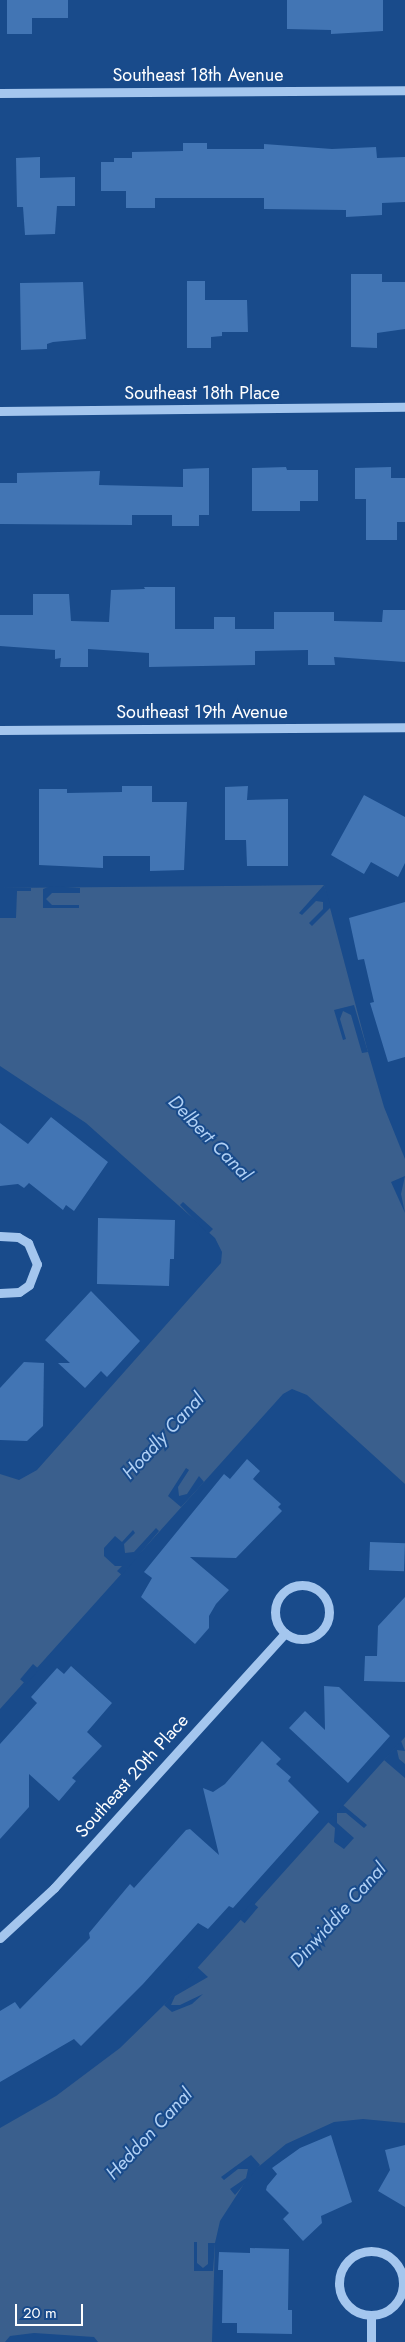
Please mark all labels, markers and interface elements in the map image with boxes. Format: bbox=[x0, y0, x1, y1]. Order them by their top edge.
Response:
street label: Southeast 18th Avenue bbox=[113, 64, 283, 86]
street label: Southeast 18th Place bbox=[124, 382, 280, 404]
street label: Southeast 19th Avenue bbox=[116, 701, 288, 723]
water label: Delbert Canal bbox=[163, 1090, 257, 1186]
water label: Hoadly Canal bbox=[117, 1388, 209, 1484]
street label: Southeast 20th Place bbox=[71, 1710, 193, 1842]
water label: Dinwiddie Canal bbox=[285, 1858, 391, 1972]
water label: Heddon Canal bbox=[101, 2084, 197, 2184]
scale bar bbox=[18, 2294, 85, 2326]
text: 20 m bbox=[23, 2302, 57, 2324]

